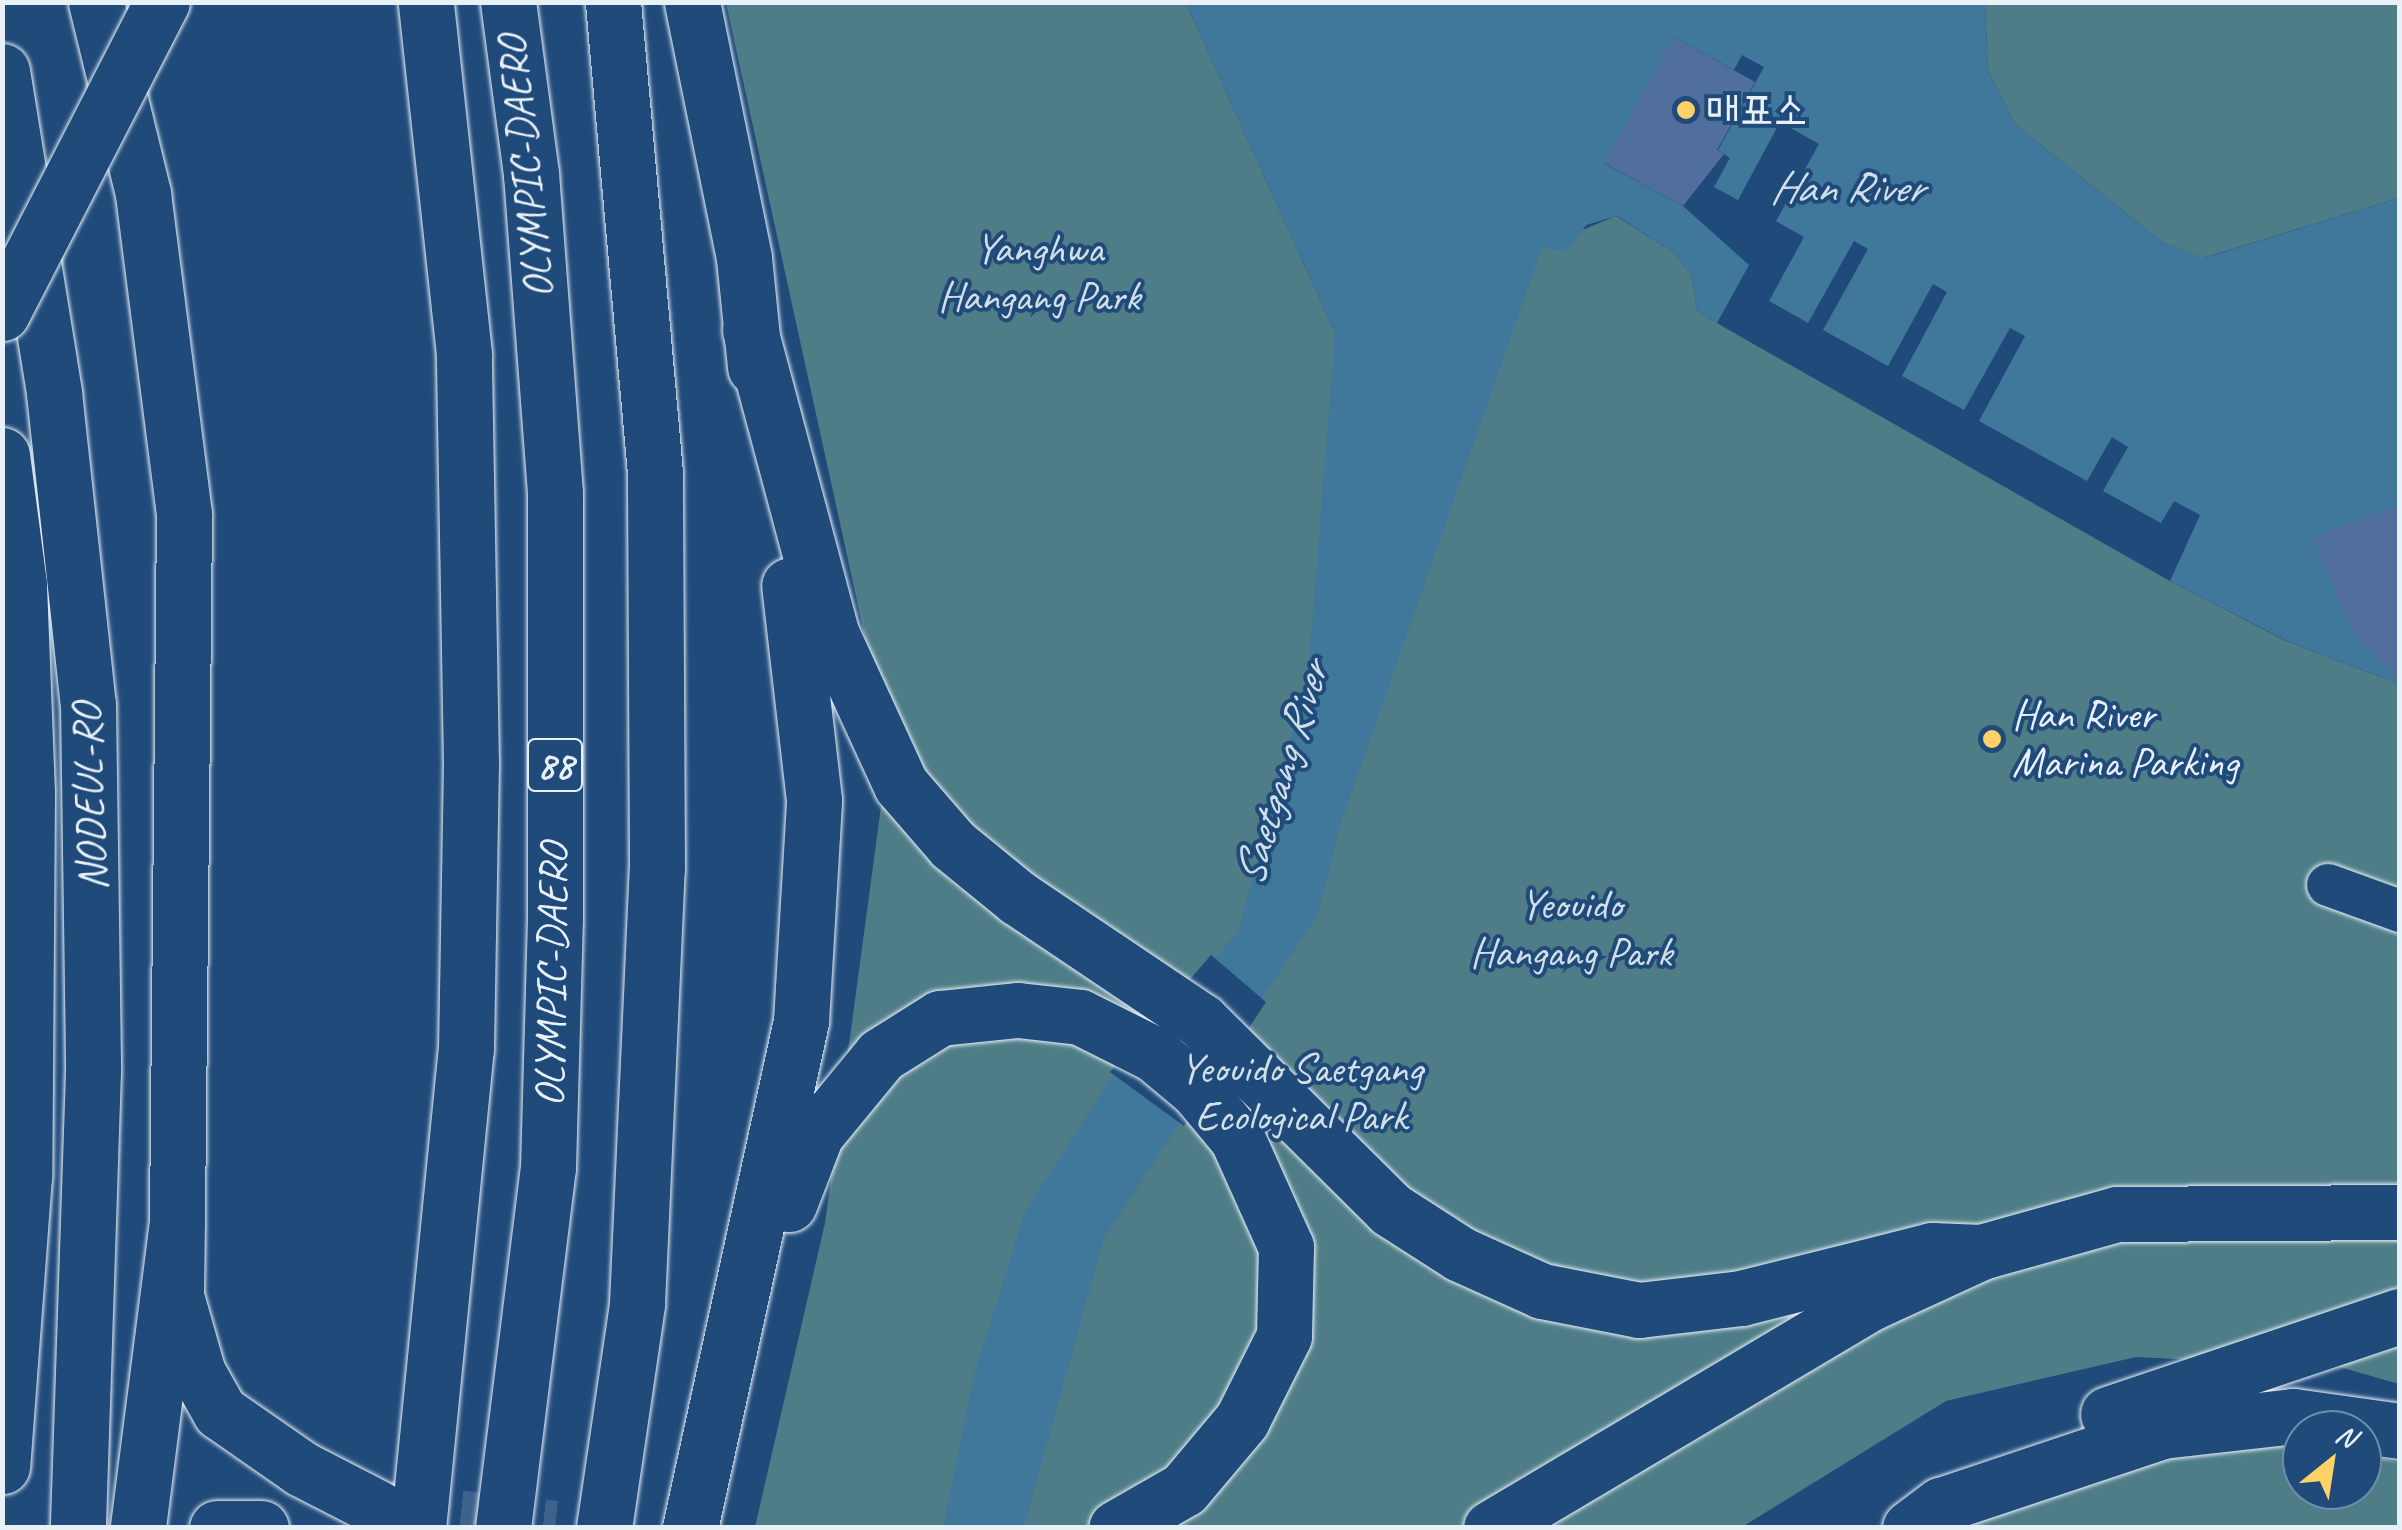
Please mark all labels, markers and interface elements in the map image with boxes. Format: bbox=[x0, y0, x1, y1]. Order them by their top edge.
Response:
street label: OLYMPIC-DAERO bbox=[487, 33, 565, 301]
place label: 매표소 bbox=[1706, 85, 1807, 135]
marker: 매표소 bbox=[1675, 99, 1697, 121]
water label: Han River bbox=[1769, 161, 1923, 215]
park label: Yanghwa Hangang Park bbox=[937, 224, 1141, 322]
water label: Saetgang River bbox=[1221, 656, 1341, 892]
place label: Han River Marina Parking bbox=[2012, 690, 2238, 788]
street label: NODEUL-RO bbox=[62, 703, 118, 891]
marker: Han River Marina Parking bbox=[1981, 728, 2003, 750]
road number: 88 bbox=[525, 730, 585, 800]
street label: OLYMPIC-DAERO bbox=[525, 843, 579, 1107]
park label: Yeouido Hangang Park bbox=[1469, 880, 1673, 978]
park label: Yeouido Saetgang Ecological Park bbox=[1179, 1044, 1423, 1142]
north arrow bbox=[2282, 1410, 2382, 1510]
text: N bbox=[2330, 1416, 2363, 1455]

